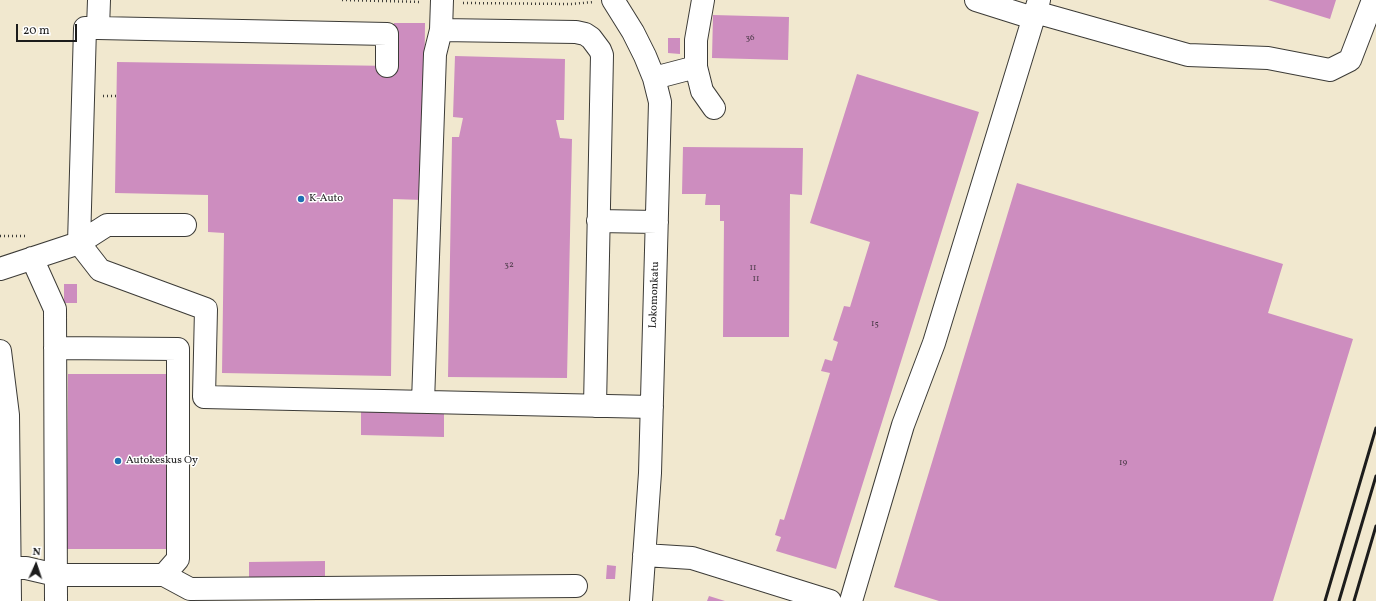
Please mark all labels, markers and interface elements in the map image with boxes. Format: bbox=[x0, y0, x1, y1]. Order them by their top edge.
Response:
scale bar bbox=[18, 16, 79, 42]
text: 20 m bbox=[23, 23, 50, 39]
house number: 36 bbox=[745, 33, 755, 43]
place label: K-Auto bbox=[309, 192, 343, 206]
marker: K-Auto bbox=[296, 194, 306, 204]
house number: 32 bbox=[504, 260, 514, 270]
street label: Lokomonkatu bbox=[647, 261, 663, 329]
house number: 11 bbox=[750, 263, 756, 273]
house number: 11 bbox=[753, 274, 759, 284]
house number: 15 bbox=[871, 319, 879, 329]
place label: Autokeskus Oy bbox=[126, 454, 198, 468]
marker: Autokeskus Oy bbox=[113, 456, 123, 466]
house number: 19 bbox=[1119, 458, 1127, 468]
north arrow bbox=[16, 545, 56, 585]
text: N bbox=[32, 545, 41, 560]

